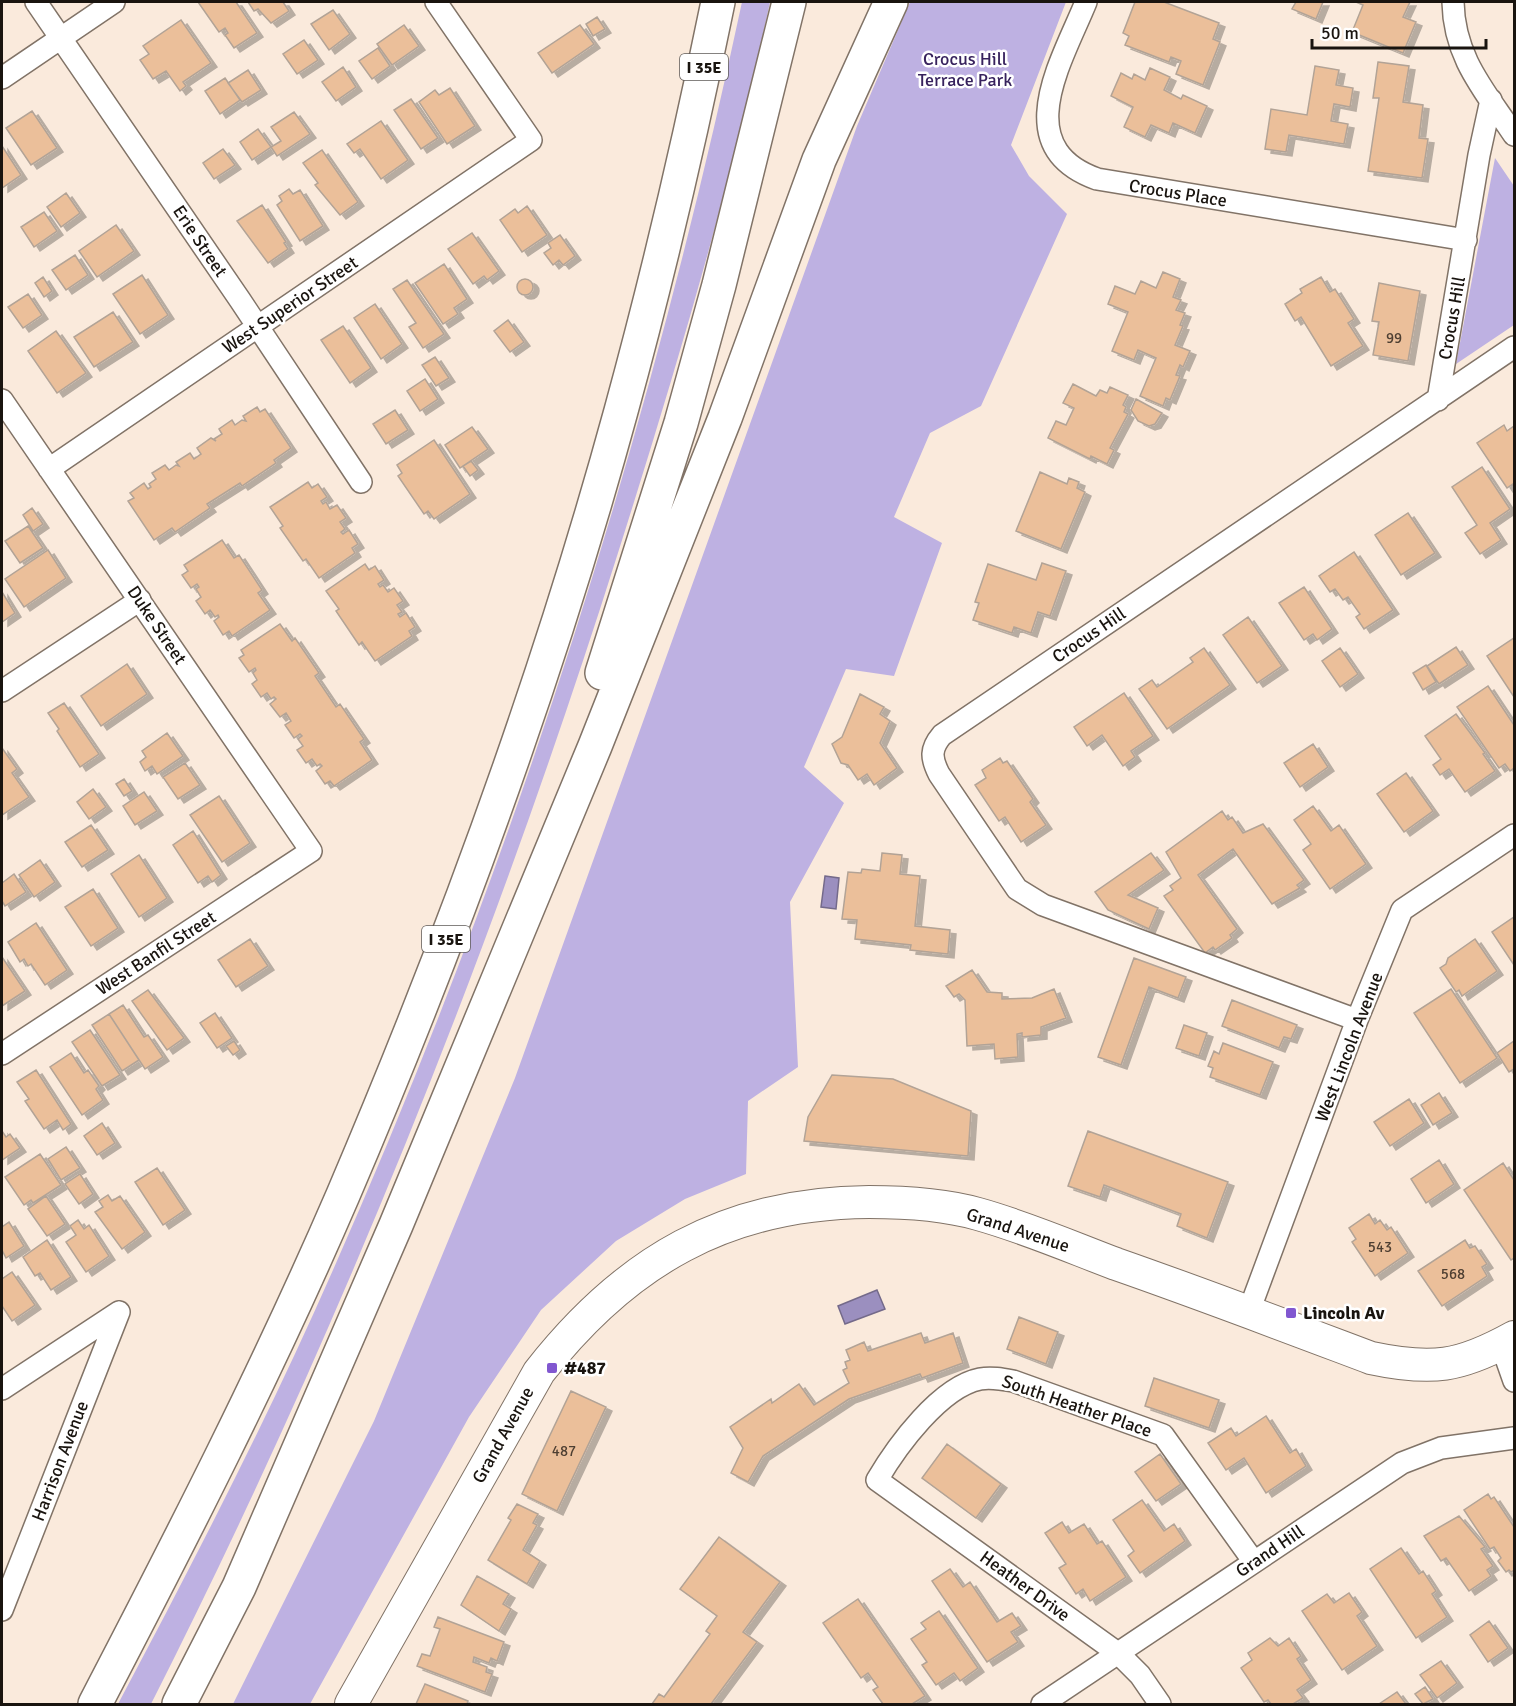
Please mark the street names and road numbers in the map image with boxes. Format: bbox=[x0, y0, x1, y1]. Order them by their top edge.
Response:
road number: I 35E bbox=[680, 54, 728, 80]
street label: Crocus Place bbox=[1128, 174, 1228, 212]
street label: Erie Street bbox=[168, 201, 232, 281]
street label: West Superior Street bbox=[218, 251, 362, 359]
street label: Crocus Hill bbox=[1434, 275, 1470, 361]
street label: Duke Street bbox=[123, 582, 191, 668]
street label: Crocus Hill bbox=[1048, 602, 1130, 668]
street label: West Banfil Street bbox=[92, 906, 220, 1000]
road number: I 35E bbox=[422, 926, 470, 952]
street label: West Lincoln Avenue bbox=[1310, 969, 1388, 1125]
street label: Grand Avenue bbox=[964, 1203, 1072, 1257]
street label: South Heather Place bbox=[999, 1370, 1155, 1442]
street label: Grand Avenue bbox=[467, 1383, 539, 1487]
street label: Harrison Avenue bbox=[27, 1398, 93, 1524]
street label: Grand Hill bbox=[1232, 1520, 1308, 1582]
street label: Heather Drive bbox=[976, 1546, 1074, 1626]

